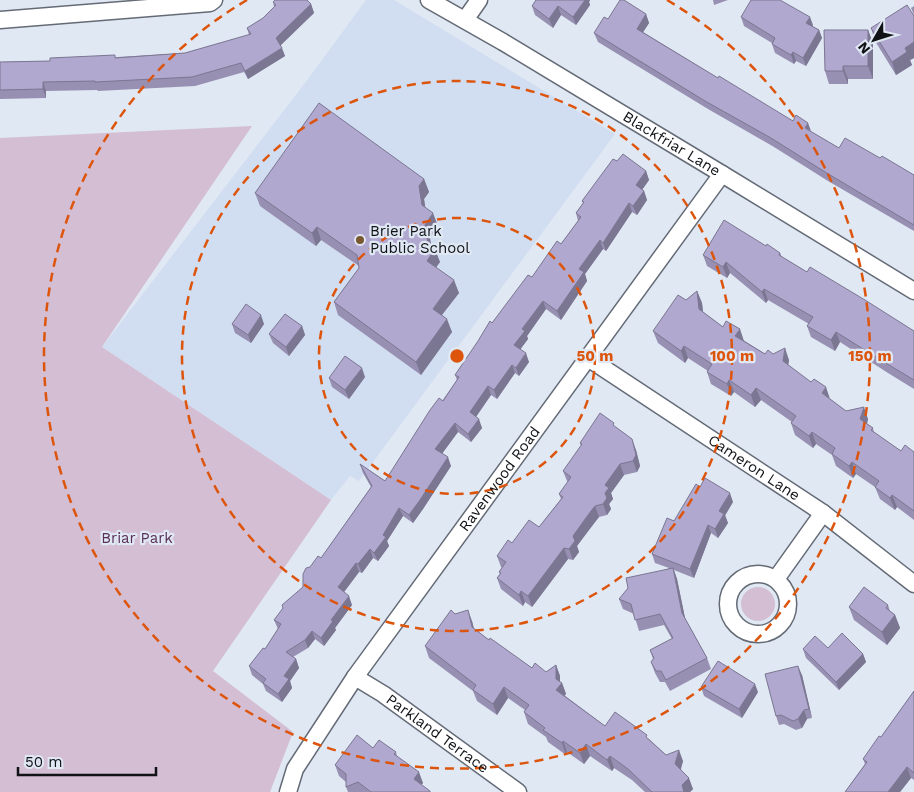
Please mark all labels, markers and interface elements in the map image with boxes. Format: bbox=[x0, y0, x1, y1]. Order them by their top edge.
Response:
north arrow bbox=[849, 15, 899, 65]
text: N bbox=[854, 39, 873, 57]
street label: Blackfriar Lane bbox=[620, 107, 724, 180]
place label: Brier Park Public School bbox=[370, 222, 470, 257]
marker: Brier Park Public School bbox=[354, 234, 366, 246]
centre of rings bbox=[448, 347, 466, 365]
text: 50 m bbox=[577, 347, 613, 365]
text: 100 m bbox=[710, 347, 754, 365]
text: 150 m bbox=[848, 347, 892, 365]
street label: Ravenwood Road bbox=[455, 423, 544, 535]
street label: Cameron Lane bbox=[705, 431, 804, 504]
park label: Briar Park bbox=[101, 529, 173, 547]
street label: Parkland Terrace bbox=[383, 690, 492, 777]
scale bar bbox=[18, 744, 155, 776]
text: 50 m bbox=[25, 753, 62, 771]

